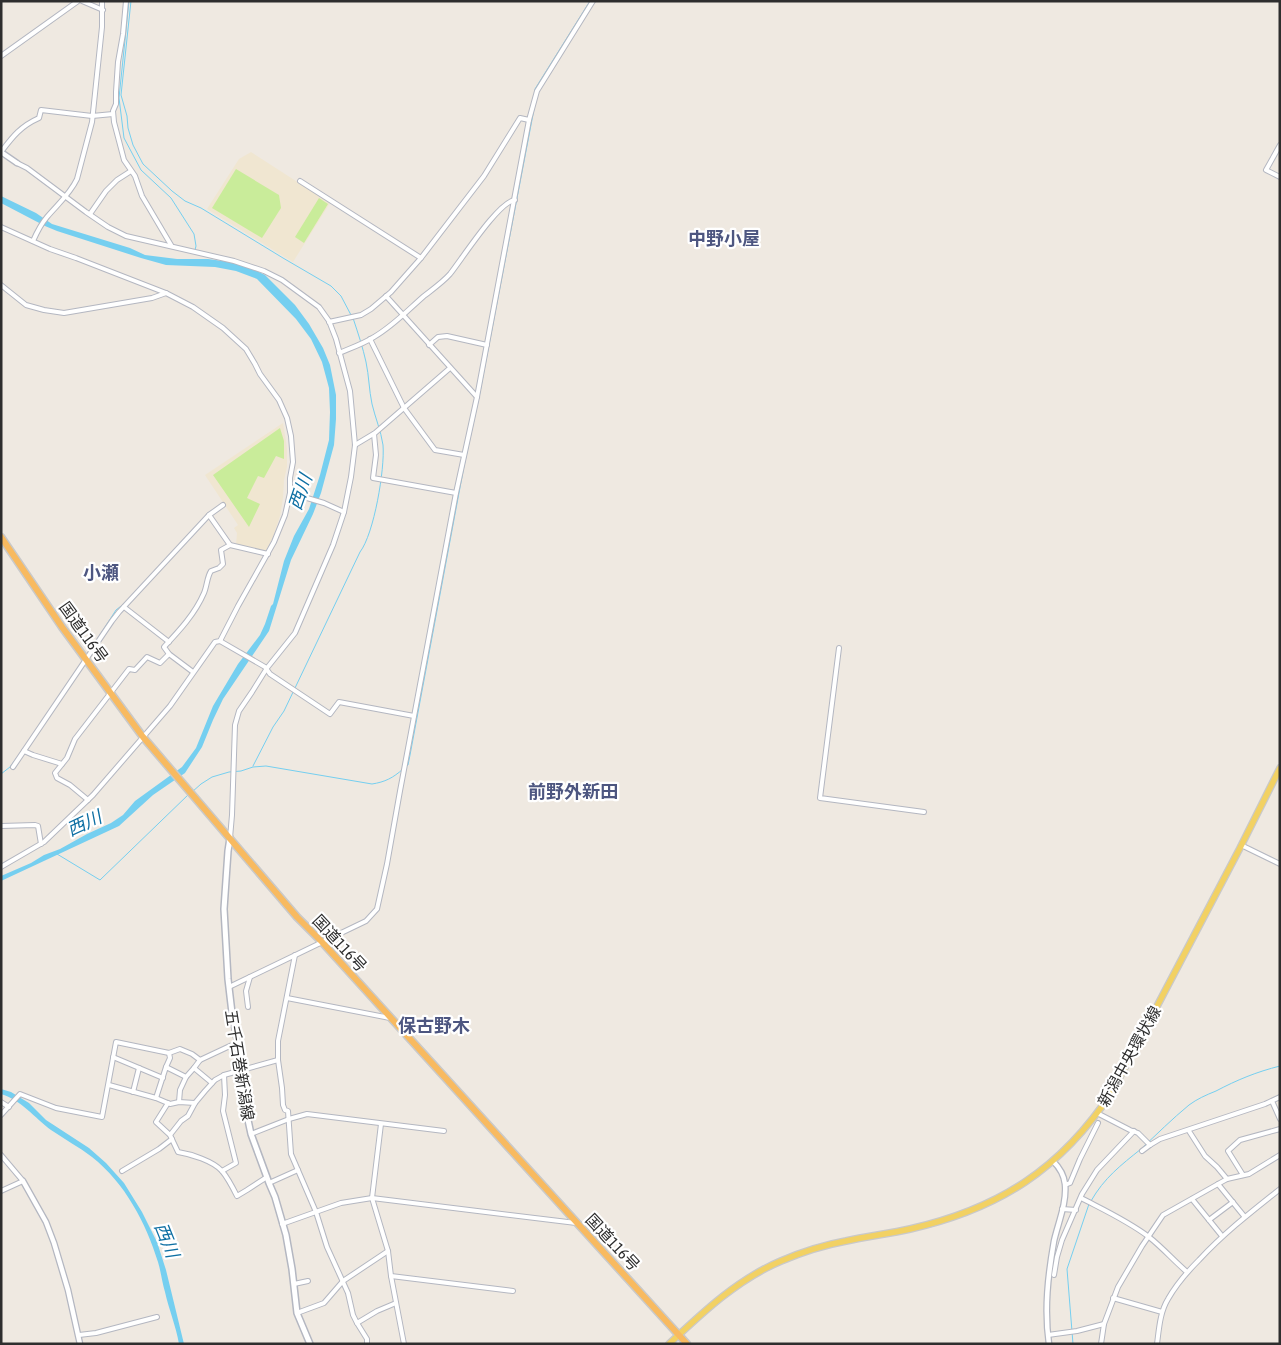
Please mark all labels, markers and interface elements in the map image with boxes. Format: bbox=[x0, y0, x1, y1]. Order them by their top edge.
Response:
district label: 中野小屋 bbox=[688, 228, 760, 249]
water label: 西川 bbox=[284, 470, 316, 512]
district label: 小瀬 bbox=[83, 562, 119, 583]
street label: 国道116号 bbox=[56, 598, 112, 666]
district label: 前野外新田 bbox=[528, 781, 618, 802]
water label: 西川 bbox=[63, 805, 107, 840]
street label: 国道116号 bbox=[309, 911, 371, 975]
street label: 新潟中央環状線 bbox=[1094, 1003, 1164, 1109]
street label: 五千石巻新潟線 bbox=[222, 1008, 258, 1122]
district label: 保古野木 bbox=[398, 1015, 470, 1036]
street label: 国道116号 bbox=[582, 1210, 644, 1274]
water label: 西川 bbox=[151, 1219, 184, 1262]

